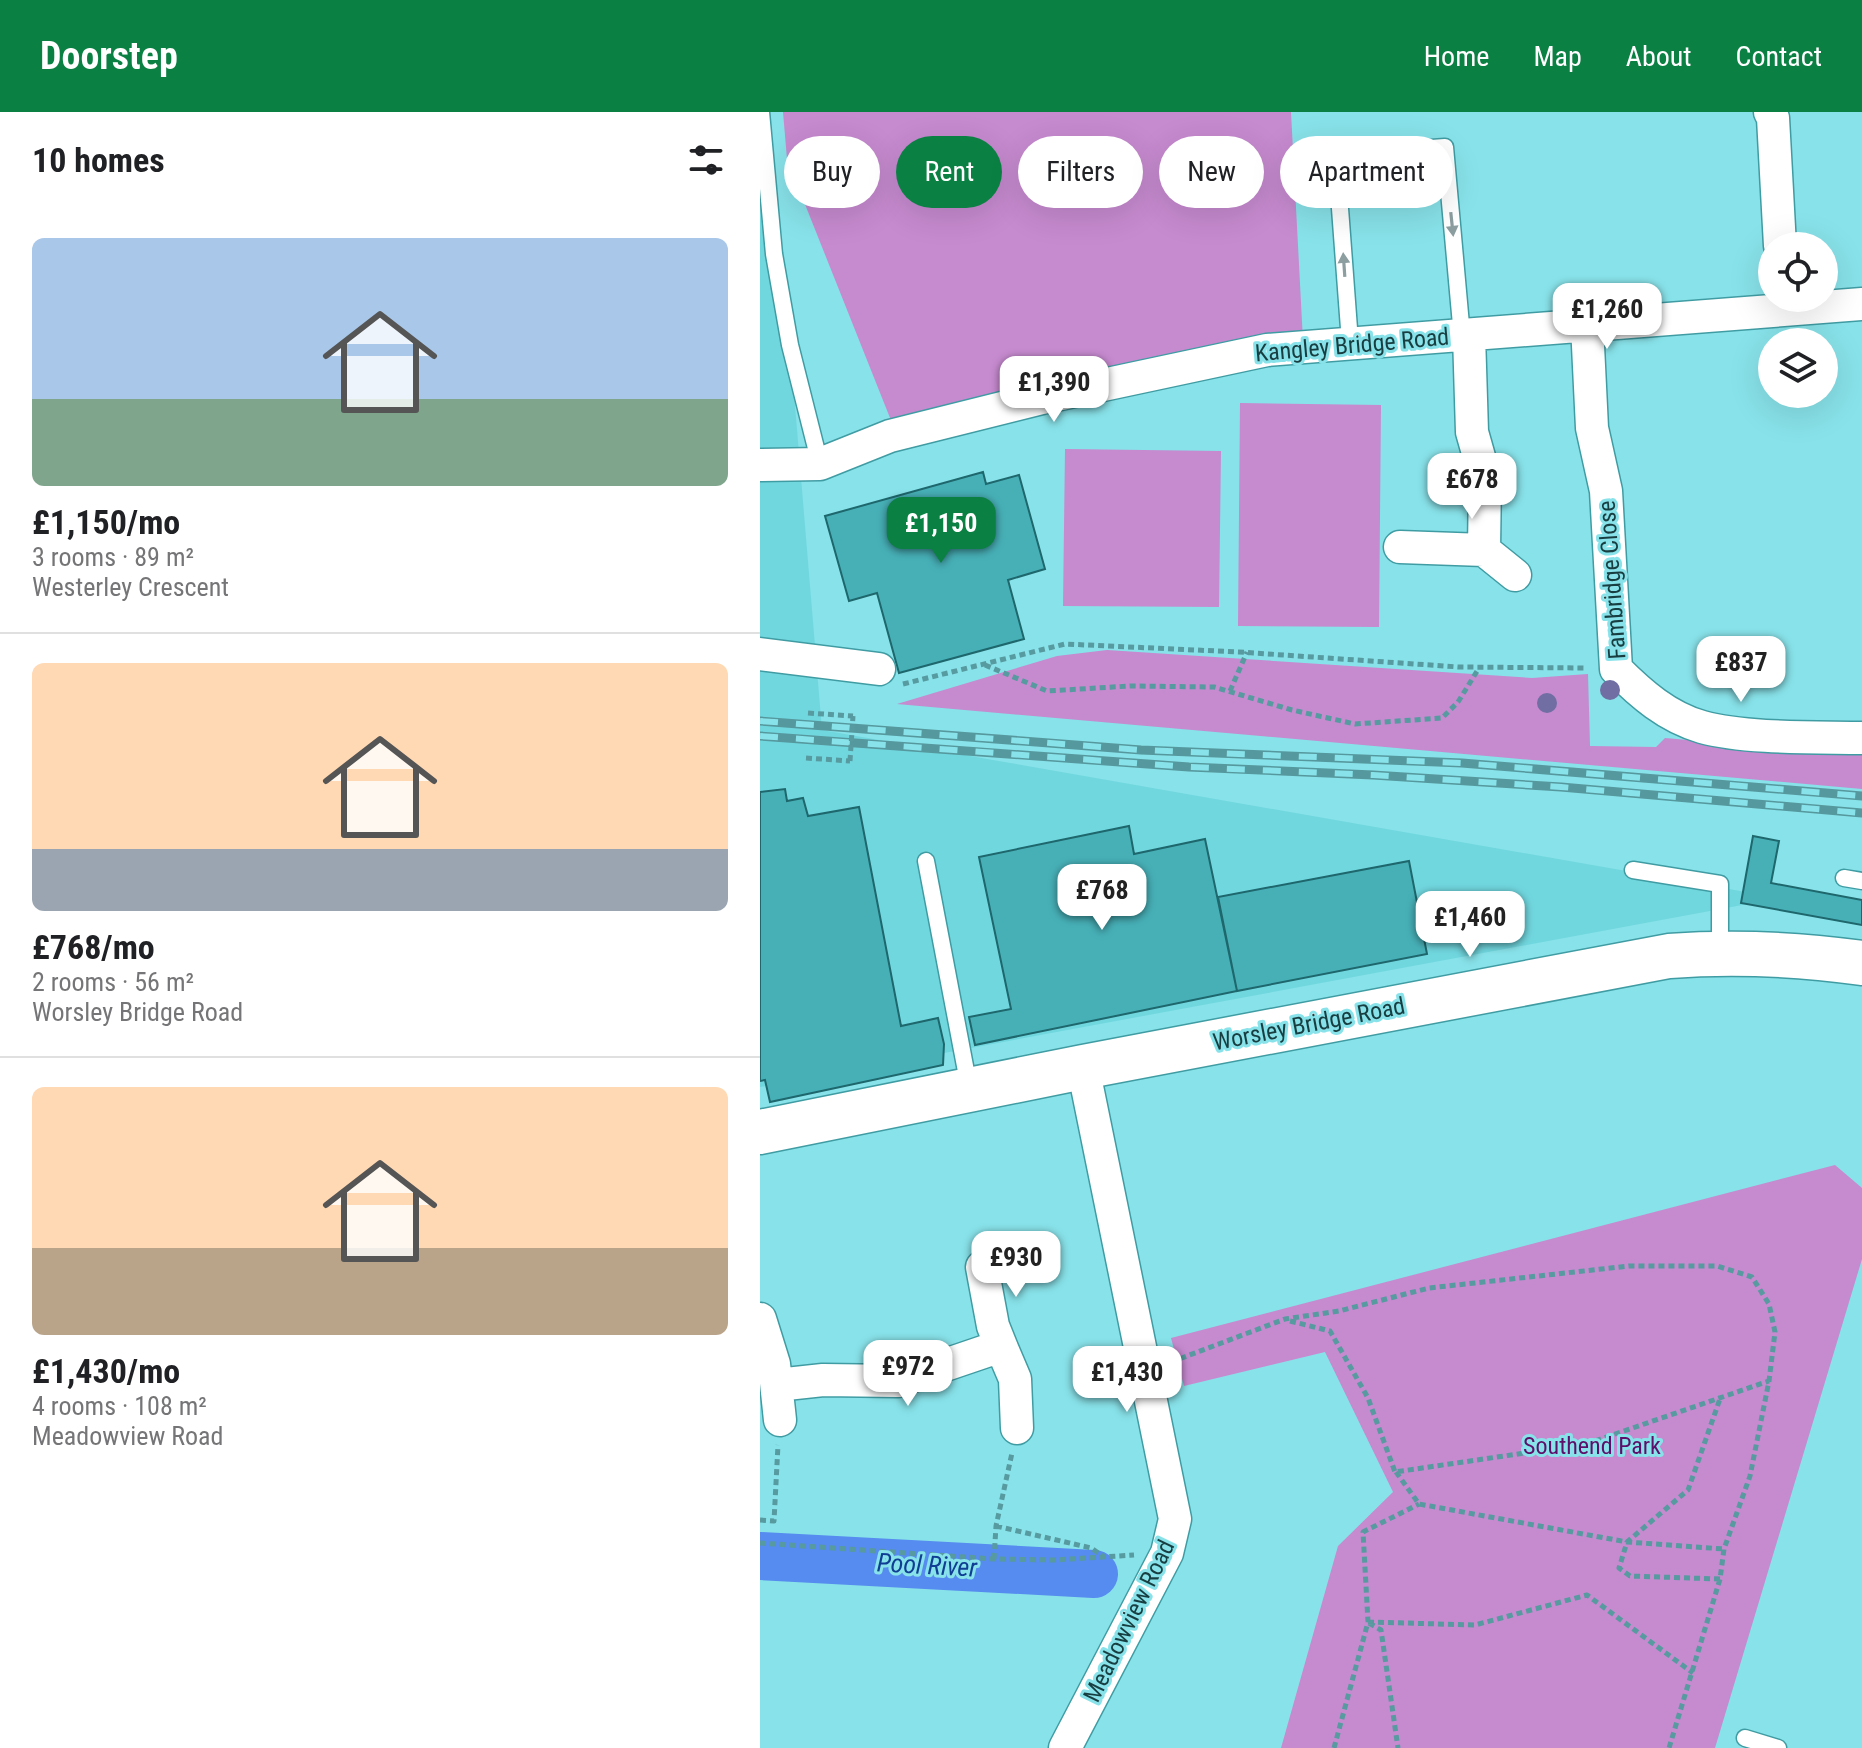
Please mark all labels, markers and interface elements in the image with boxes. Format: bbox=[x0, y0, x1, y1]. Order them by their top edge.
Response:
text: Doorstep bbox=[40, 34, 178, 78]
text: Home bbox=[1424, 40, 1489, 73]
text: Map bbox=[1533, 40, 1582, 73]
text: About bbox=[1626, 40, 1692, 73]
text: Contact bbox=[1736, 40, 1822, 73]
chip: Buy bbox=[784, 136, 880, 208]
chip: Rent bbox=[896, 136, 1002, 208]
chip: Filters bbox=[1018, 136, 1143, 208]
chip: New bbox=[1159, 136, 1264, 208]
chip: Apartment bbox=[1280, 136, 1453, 208]
icon: filters bbox=[684, 138, 728, 182]
text: 10 homes bbox=[32, 140, 165, 180]
one-way arrow bbox=[1446, 212, 1459, 237]
map controls bbox=[1758, 232, 1838, 408]
button: locate bbox=[1758, 232, 1838, 312]
one-way arrow bbox=[1337, 252, 1350, 277]
pin: £1,260 bbox=[1542, 283, 1672, 351]
icon: home bbox=[308, 290, 452, 434]
text: £1,260 bbox=[1571, 294, 1643, 324]
street label: Kangley Bridge Road bbox=[1254, 323, 1450, 367]
button: layers bbox=[1758, 328, 1838, 408]
pin: £1,390 bbox=[989, 356, 1119, 424]
text: £1,390 bbox=[1018, 367, 1090, 397]
pin: £678 bbox=[1425, 453, 1519, 521]
text: £678 bbox=[1445, 464, 1499, 494]
pin: £1,150 bbox=[876, 497, 1006, 565]
street label: Fambridge Close bbox=[1592, 500, 1632, 660]
text: £1,150/mo bbox=[32, 502, 180, 542]
text: £1,150 bbox=[905, 508, 977, 538]
text: 3 rooms · 89 m² bbox=[32, 542, 194, 572]
text: Westerley Crescent bbox=[32, 572, 229, 602]
pin: £837 bbox=[1694, 636, 1788, 704]
text: £837 bbox=[1714, 647, 1768, 677]
icon: home bbox=[308, 715, 452, 859]
pin: £768 bbox=[1055, 864, 1149, 932]
text: £768 bbox=[1075, 875, 1129, 905]
pin: £1,460 bbox=[1405, 891, 1535, 959]
text: £1,460 bbox=[1434, 902, 1506, 932]
text: £768/mo bbox=[32, 927, 155, 967]
text: 2 rooms · 56 m² bbox=[32, 967, 194, 997]
street label: Worsley Bridge Road bbox=[1211, 992, 1407, 1056]
text: Worsley Bridge Road bbox=[32, 997, 243, 1027]
icon: home bbox=[308, 1139, 452, 1283]
pin: £930 bbox=[969, 1231, 1063, 1299]
text: £930 bbox=[989, 1242, 1043, 1272]
pin: £972 bbox=[861, 1340, 955, 1408]
pin: £1,430 bbox=[1062, 1346, 1192, 1414]
text: £1,430/mo bbox=[32, 1351, 180, 1391]
text: £972 bbox=[881, 1351, 935, 1381]
text: £1,430 bbox=[1091, 1357, 1163, 1387]
text: 4 rooms · 108 m² bbox=[32, 1391, 207, 1421]
text: Meadowview Road bbox=[32, 1421, 223, 1451]
park label: Southend Park bbox=[1523, 1432, 1661, 1460]
street label: Meadowview Road bbox=[1078, 1535, 1180, 1707]
water label: Pool River bbox=[876, 1547, 979, 1583]

